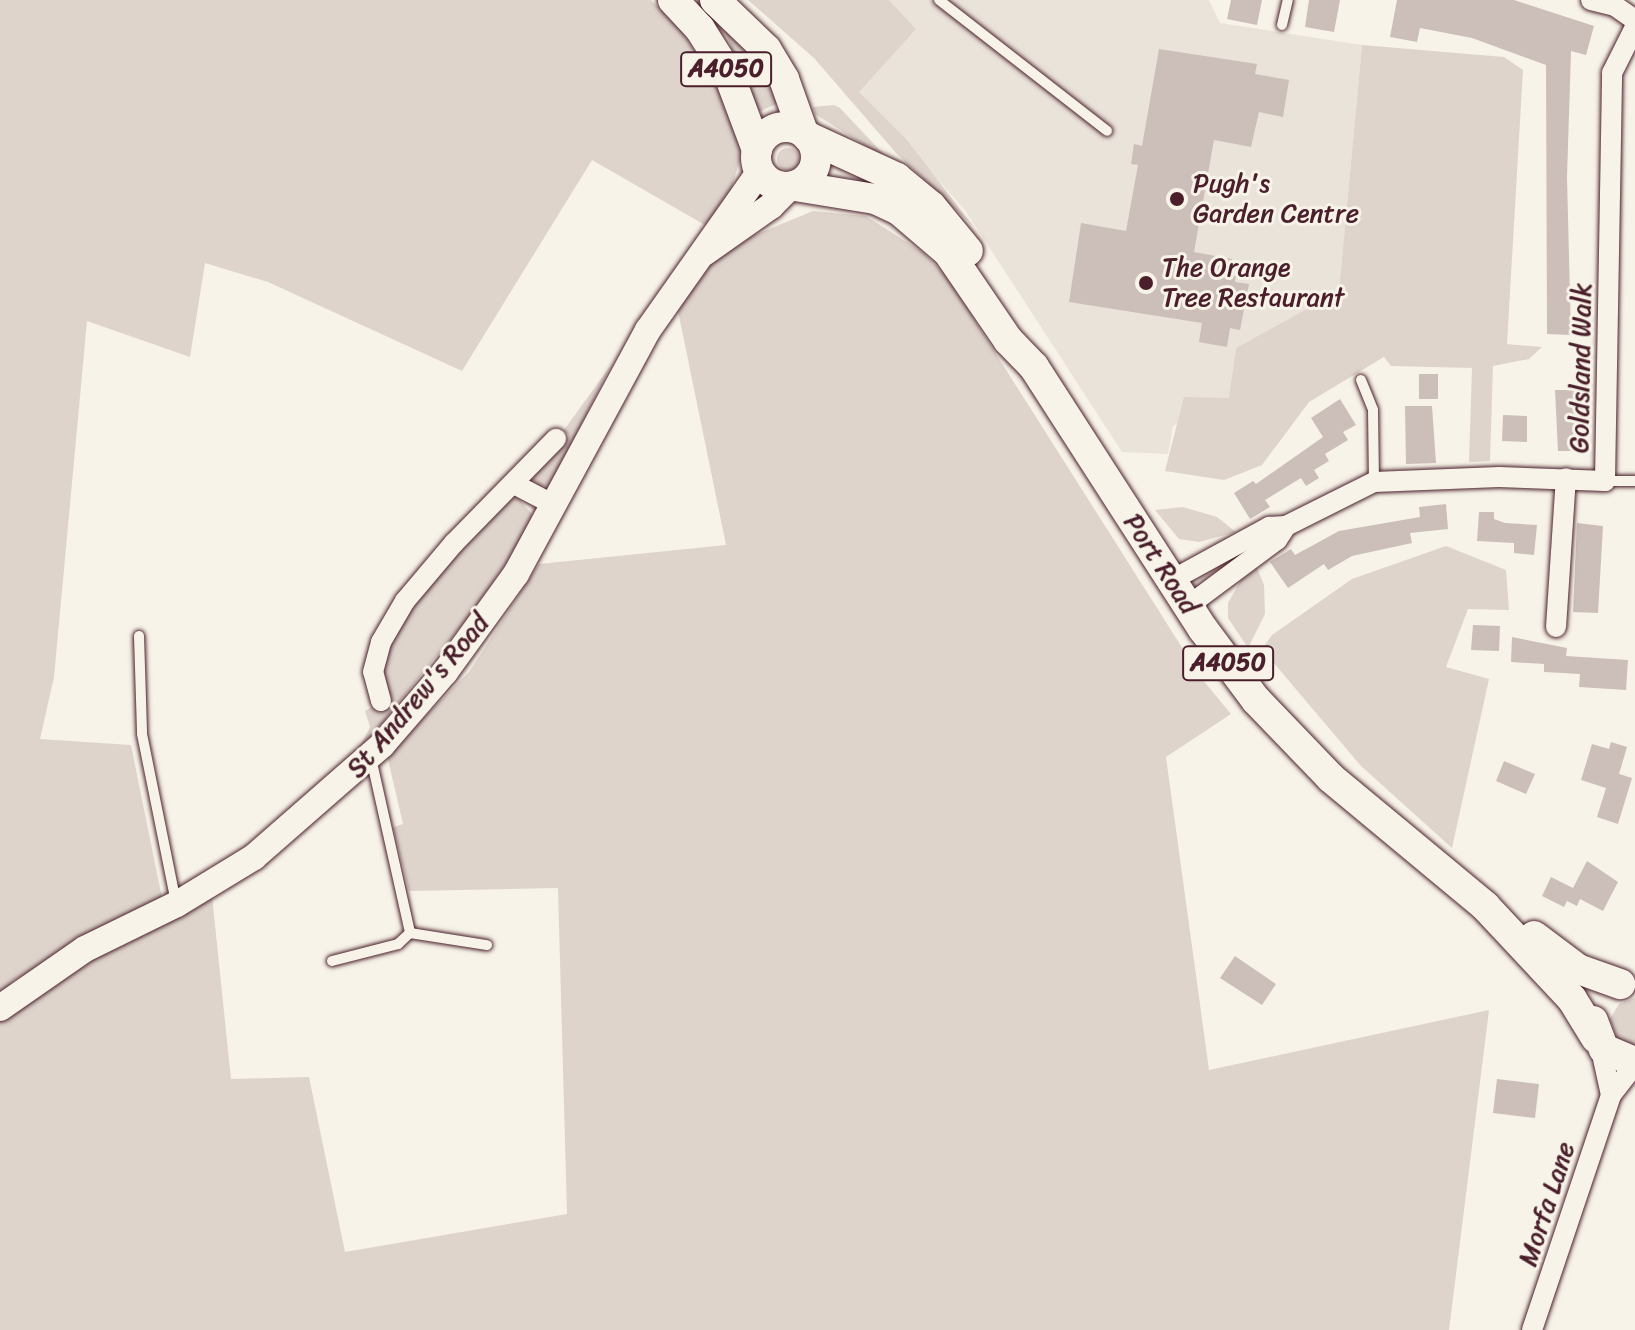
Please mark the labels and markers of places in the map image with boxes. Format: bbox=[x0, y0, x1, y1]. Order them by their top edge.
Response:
place label: Pugh's Garden Centre bbox=[1193, 168, 1360, 230]
marker: Pugh's Garden Centre bbox=[1168, 190, 1186, 208]
place label: The Orange Tree Restaurant bbox=[1162, 252, 1347, 314]
marker: The Orange Tree Restaurant bbox=[1137, 274, 1155, 292]

